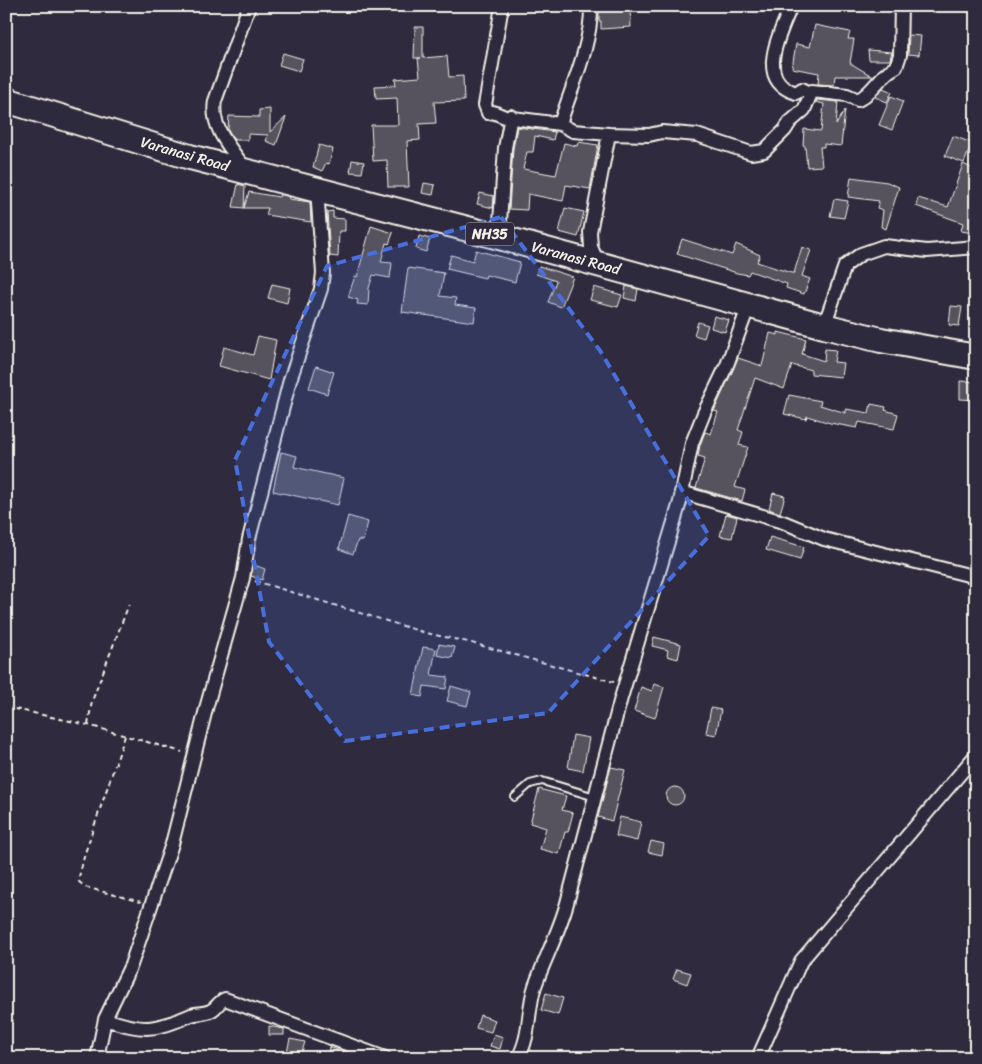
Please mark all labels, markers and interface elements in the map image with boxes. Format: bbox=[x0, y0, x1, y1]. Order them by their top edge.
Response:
street label: Varanasi Road bbox=[138, 129, 233, 179]
road number: NH35 bbox=[466, 222, 514, 245]
street label: Varanasi Road bbox=[529, 234, 624, 283]

